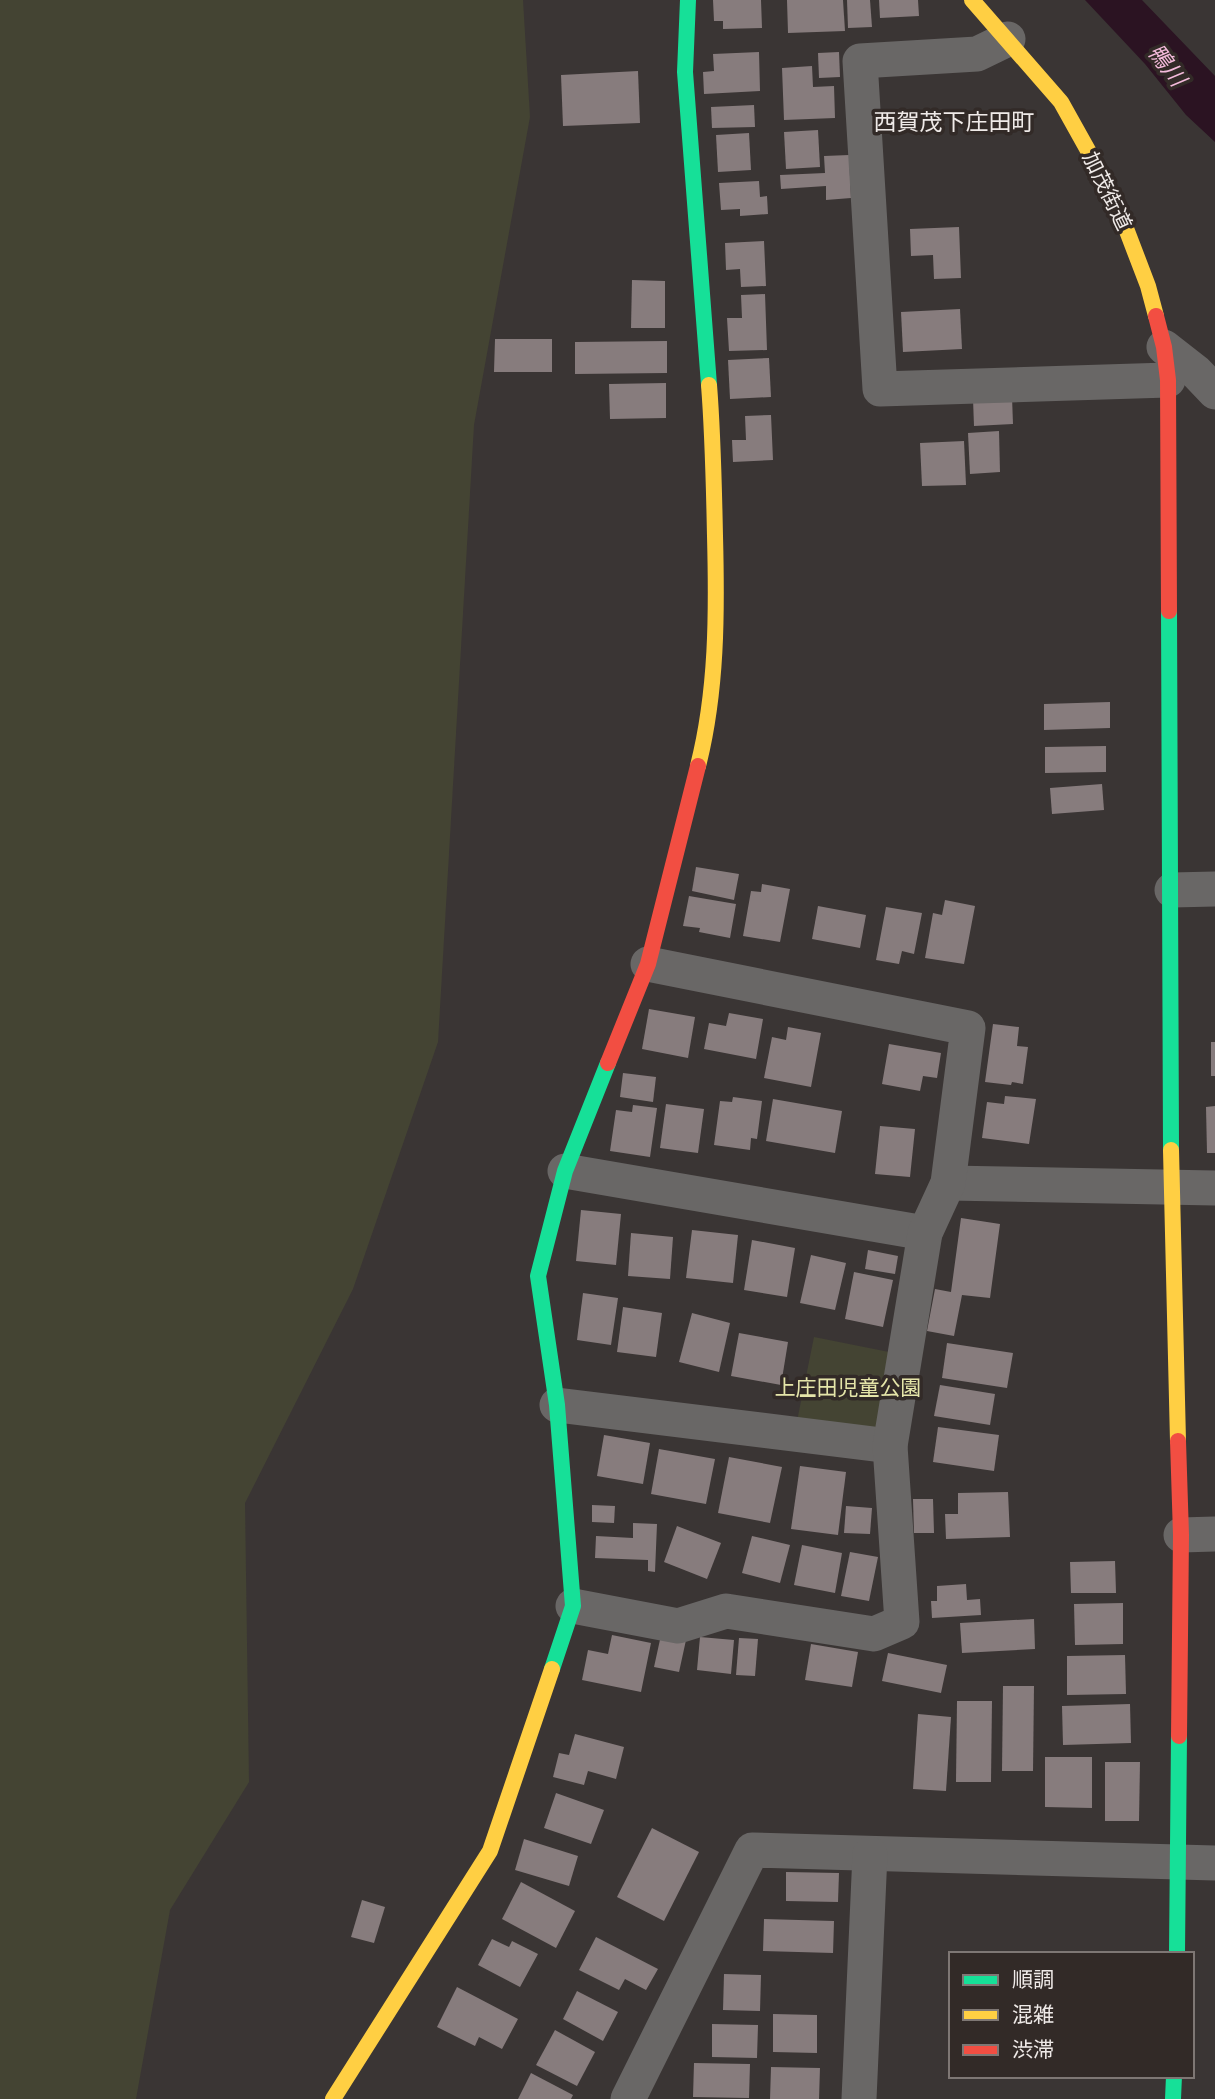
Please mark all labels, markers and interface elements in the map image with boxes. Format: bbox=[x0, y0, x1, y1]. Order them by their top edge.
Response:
water label: 鴨川 bbox=[1143, 38, 1194, 94]
district label: 西賀茂下庄田町 bbox=[874, 108, 1035, 135]
street label: 加茂街道 bbox=[1078, 148, 1137, 234]
park label: 上庄田児童公園 bbox=[775, 1375, 922, 1400]
legend bbox=[949, 1952, 1194, 2078]
text: 順調 bbox=[1012, 1967, 1054, 1992]
text: 混雑 bbox=[1012, 2002, 1054, 2027]
text: 渋滞 bbox=[1012, 2037, 1054, 2062]

